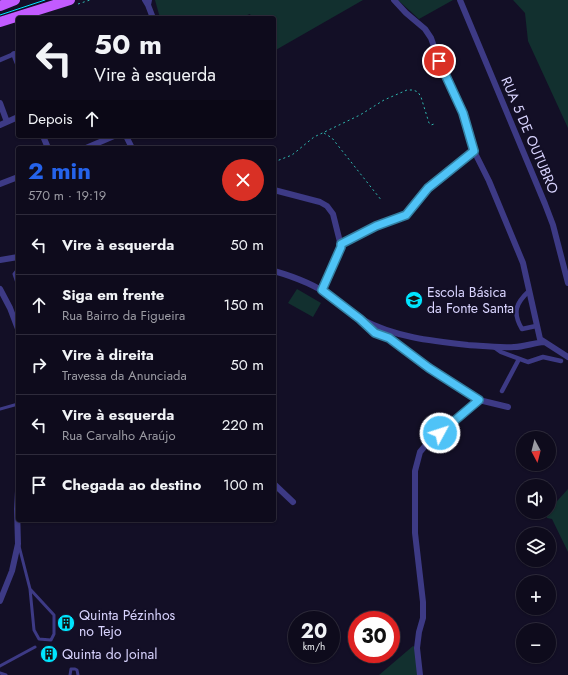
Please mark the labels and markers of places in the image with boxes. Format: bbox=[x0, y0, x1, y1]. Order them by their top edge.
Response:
pin bbox=[422, 44, 456, 78]
place label: Escola Básica da Fonte Santa bbox=[427, 282, 514, 318]
school or university icon: Escola Básica da Fonte Santa bbox=[404, 290, 424, 310]
place label: Quinta Pézinhos no Tejo bbox=[79, 605, 176, 641]
building icon: Quinta Pézinhos no Tejo bbox=[56, 613, 76, 633]
building icon: Quinta do Joinal bbox=[39, 644, 59, 664]
place label: Quinta do Joinal bbox=[62, 644, 157, 664]

